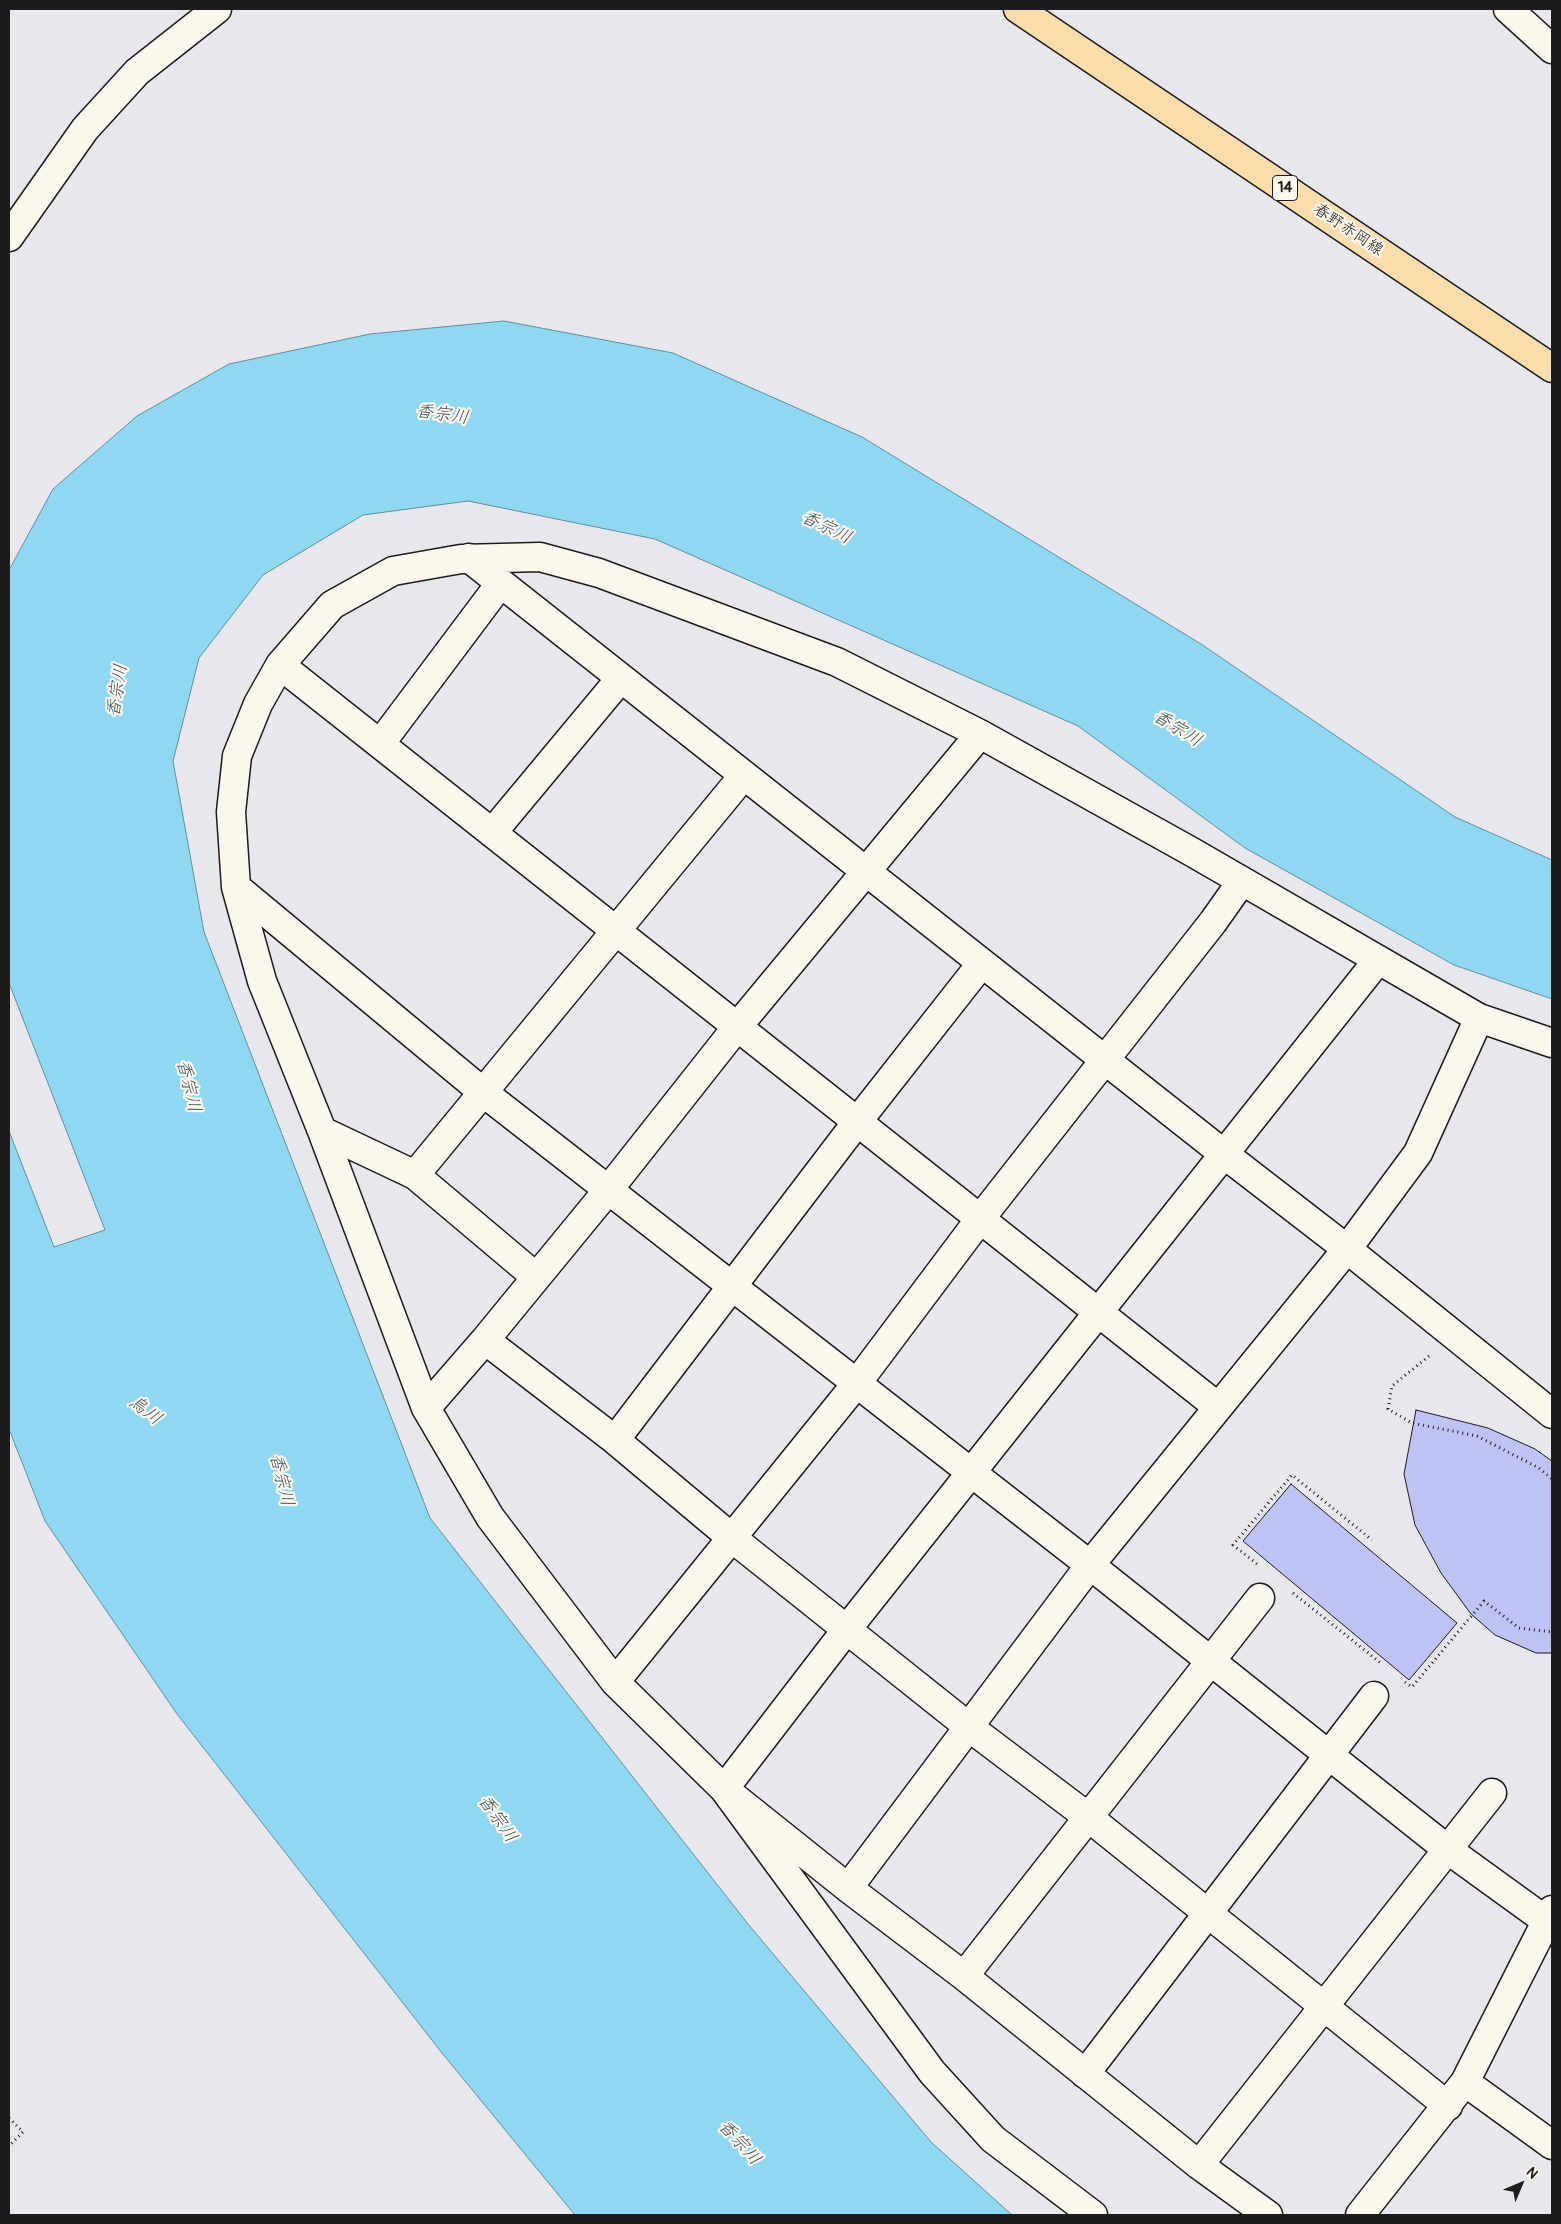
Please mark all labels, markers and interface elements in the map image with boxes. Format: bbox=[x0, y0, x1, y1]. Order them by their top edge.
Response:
road number: 14 bbox=[1272, 176, 1298, 200]
street label: 春野赤岡線 bbox=[1309, 200, 1387, 260]
water label: 香宗川 bbox=[414, 401, 470, 429]
water label: 香宗川 bbox=[797, 506, 855, 550]
water label: 香宗川 bbox=[103, 663, 133, 719]
water label: 香宗川 bbox=[1148, 706, 1206, 752]
water label: 香宗川 bbox=[171, 1057, 205, 1115]
water label: 烏川 bbox=[124, 1392, 166, 1430]
water label: 香宗川 bbox=[264, 1451, 298, 1509]
water label: 香宗川 bbox=[473, 1791, 521, 1847]
water label: 香宗川 bbox=[713, 2116, 765, 2170]
north arrow bbox=[1496, 2159, 1546, 2209]
text: N bbox=[1523, 2164, 1541, 2182]

